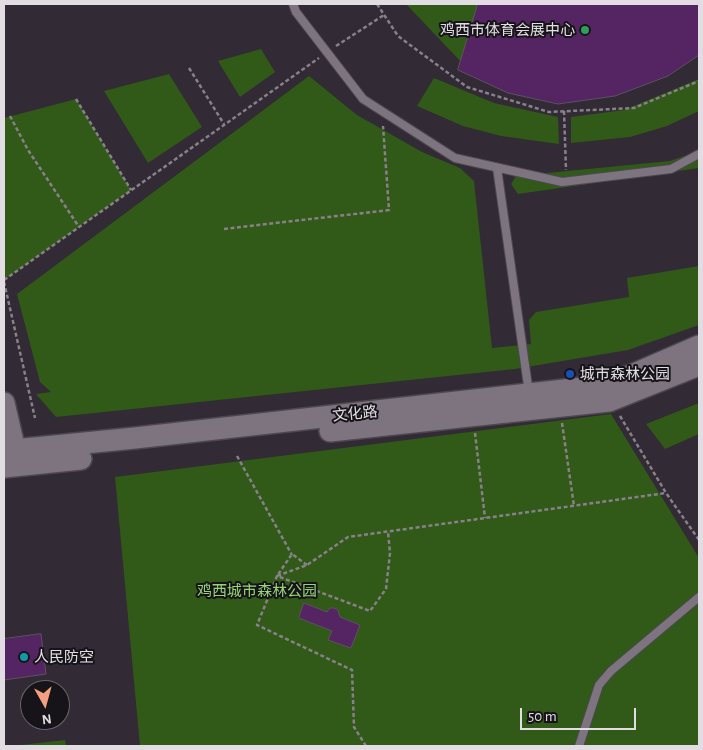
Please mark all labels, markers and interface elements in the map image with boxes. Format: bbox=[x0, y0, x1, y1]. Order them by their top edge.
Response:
place label: 鸡西市体育会展中心 bbox=[440, 21, 575, 39]
marker: 鸡西市体育会展中心 bbox=[579, 24, 591, 36]
place label: 城市森林公园 bbox=[580, 365, 670, 383]
marker: 城市森林公园 bbox=[564, 368, 576, 380]
street label: 文化路 bbox=[332, 403, 378, 425]
park label: 鸡西城市森林公园 bbox=[197, 582, 317, 600]
place label: 人民防空 bbox=[34, 648, 94, 666]
marker: 人民防空 bbox=[18, 651, 30, 663]
north arrow bbox=[20, 680, 70, 730]
scale bar bbox=[523, 698, 639, 730]
text: 50 m bbox=[528, 709, 557, 724]
text: N bbox=[41, 711, 52, 726]

